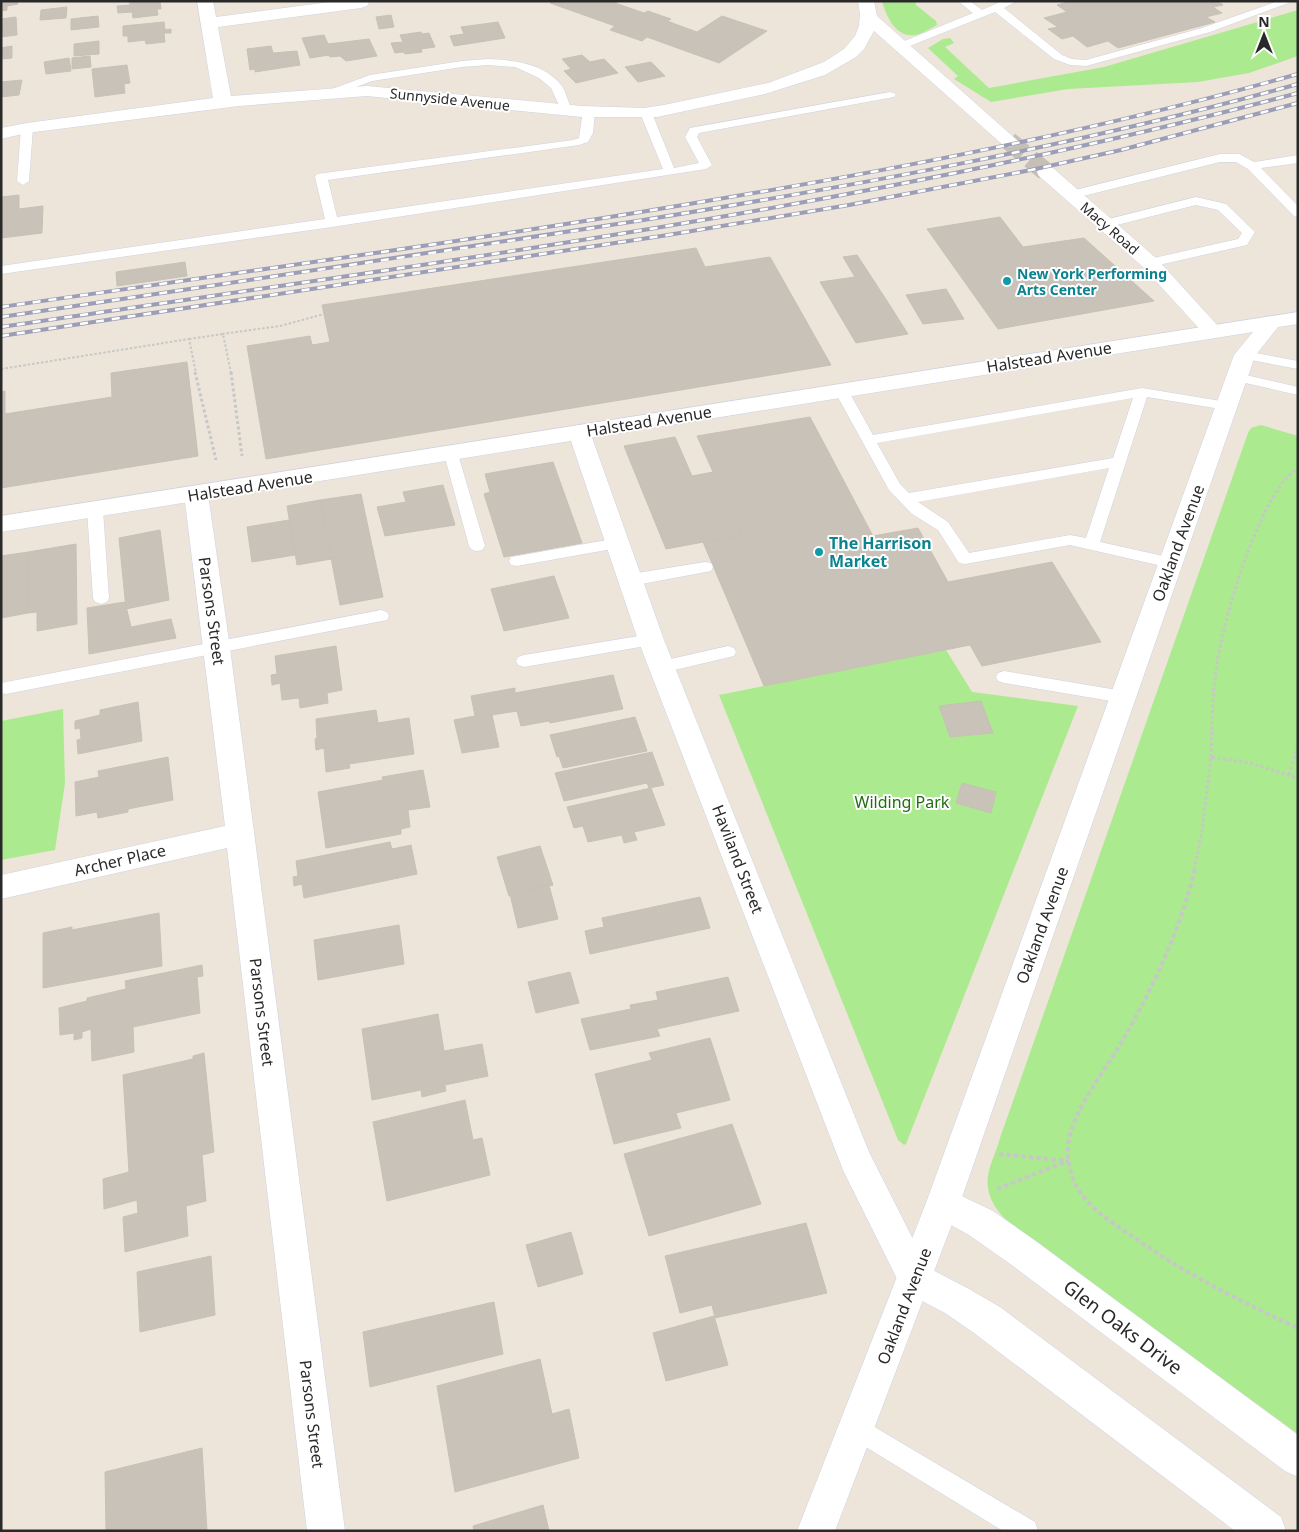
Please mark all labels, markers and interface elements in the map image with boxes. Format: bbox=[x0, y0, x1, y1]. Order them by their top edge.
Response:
north arrow bbox=[1239, 10, 1289, 60]
text: N bbox=[1258, 12, 1270, 31]
street label: Sunnyside Avenue bbox=[389, 83, 511, 115]
street label: Macy Road bbox=[1077, 197, 1143, 259]
place label: New York Performing Arts Center bbox=[1017, 264, 1167, 299]
marker: New York Performing Arts Center bbox=[1001, 275, 1013, 287]
street label: Halstead Avenue bbox=[985, 336, 1113, 378]
street label: Halstead Avenue bbox=[585, 400, 713, 442]
street label: Halstead Avenue bbox=[186, 465, 314, 507]
street label: Oakland Avenue bbox=[1147, 481, 1209, 605]
place label: The Harrison Market bbox=[829, 532, 932, 572]
marker: The Harrison Market bbox=[813, 546, 825, 558]
street label: Parsons Street bbox=[194, 555, 231, 667]
park label: Wilding Park bbox=[855, 791, 950, 813]
street label: Haviland Street bbox=[707, 801, 769, 917]
street label: Archer Place bbox=[72, 839, 168, 881]
street label: Oakland Avenue bbox=[1011, 863, 1073, 987]
street label: Parsons Street bbox=[244, 957, 280, 1068]
street label: Oakland Avenue bbox=[872, 1245, 936, 1367]
street label: Glen Oaks Drive bbox=[1058, 1274, 1188, 1380]
street label: Parsons Street bbox=[294, 1359, 330, 1470]

